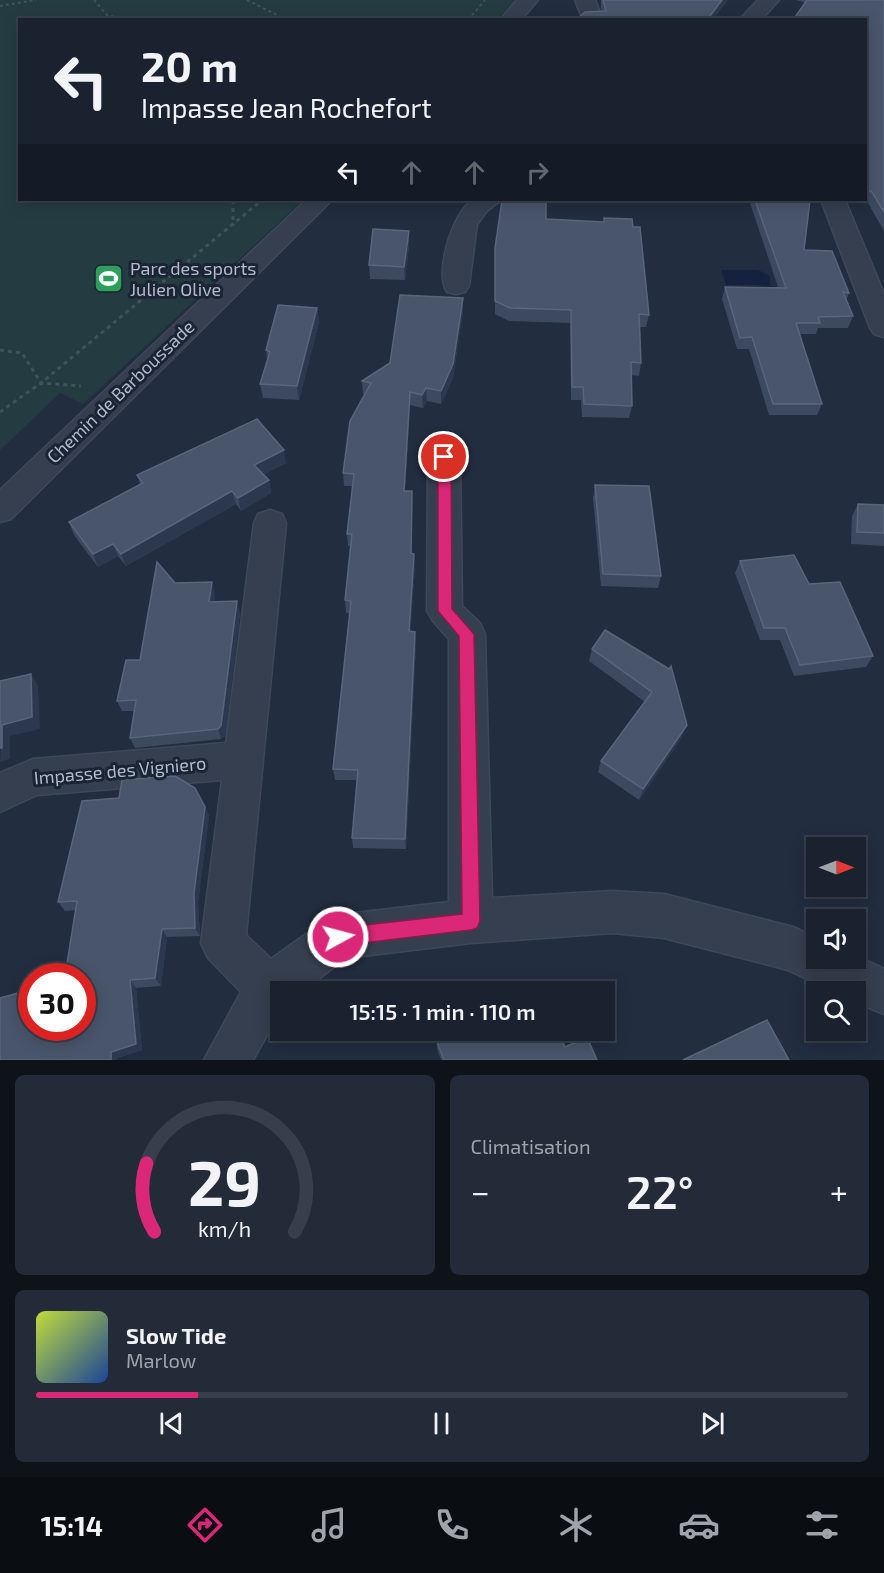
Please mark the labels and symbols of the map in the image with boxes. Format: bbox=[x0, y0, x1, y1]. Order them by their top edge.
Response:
place label: Parc des sports Julien Olive bbox=[130, 257, 256, 300]
sports icon: Parc des sports Julien Olive bbox=[93, 263, 125, 295]
street label: Chemin de Barboussade bbox=[42, 315, 199, 467]
pin bbox=[418, 431, 469, 482]
street label: Impasse des Vigniero bbox=[33, 752, 207, 788]
north arrow bbox=[806, 837, 866, 897]
position arrow bbox=[306, 905, 370, 969]
speed limit sign: 30 bbox=[18, 963, 96, 1041]

